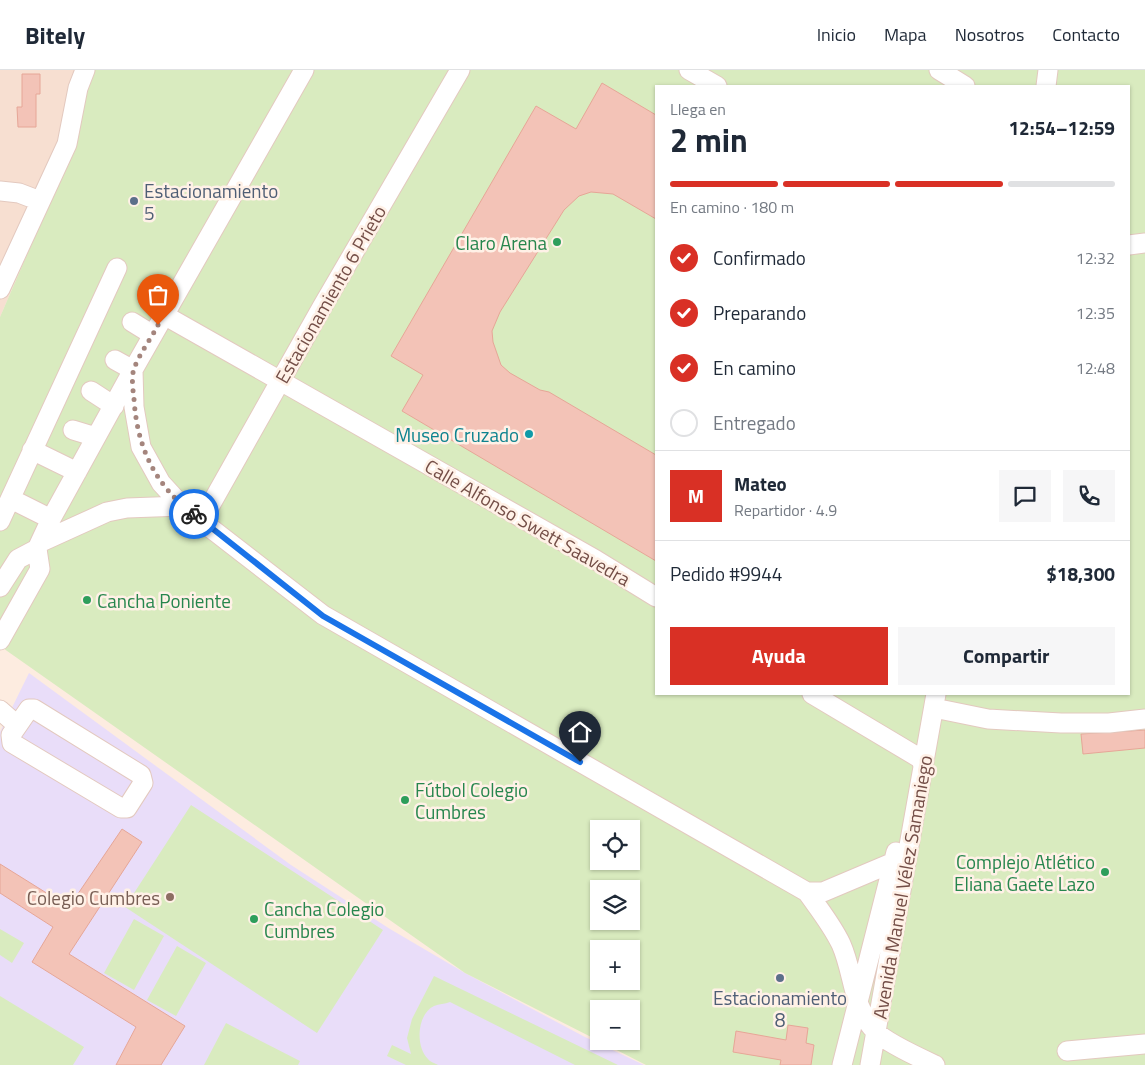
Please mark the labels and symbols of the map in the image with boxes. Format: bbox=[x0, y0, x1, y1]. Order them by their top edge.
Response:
place label: Estacionamiento 5 bbox=[144, 176, 278, 227]
marker: Estacionamiento 5 bbox=[128, 195, 140, 207]
street label: Estacionamiento 6 Prieto bbox=[267, 200, 393, 388]
place label: Claro Arena bbox=[455, 228, 547, 257]
marker: Claro Arena bbox=[551, 236, 563, 248]
pin bbox=[137, 274, 179, 325]
place label: Museo Cruzado bbox=[395, 420, 519, 449]
marker: Museo Cruzado bbox=[523, 428, 535, 440]
street label: Calle Alfonso Swett Saavedra bbox=[420, 451, 637, 593]
courier bbox=[169, 489, 219, 539]
place label: Cancha Poniente bbox=[97, 586, 231, 615]
marker: Cancha Poniente bbox=[81, 594, 93, 606]
pin bbox=[559, 711, 601, 762]
street label: Avenida Manuel Vélez Samaniego bbox=[865, 753, 939, 1021]
place label: Fútbol Colegio Cumbres bbox=[415, 775, 528, 826]
marker: Fútbol Colegio Cumbres bbox=[399, 794, 411, 806]
place label: Complejo Atlético Eliana Gaete Lazo bbox=[954, 847, 1095, 898]
marker: Complejo Atlético Eliana Gaete Lazo bbox=[1099, 866, 1111, 878]
place label: Colegio Cumbres bbox=[27, 883, 160, 912]
marker: Colegio Cumbres bbox=[164, 891, 176, 903]
place label: Cancha Colegio Cumbres bbox=[264, 894, 384, 945]
marker: Cancha Colegio Cumbres bbox=[248, 913, 260, 925]
marker: Estacionamiento 8 bbox=[774, 972, 786, 984]
place label: Estacionamiento 8 bbox=[713, 983, 847, 1034]

